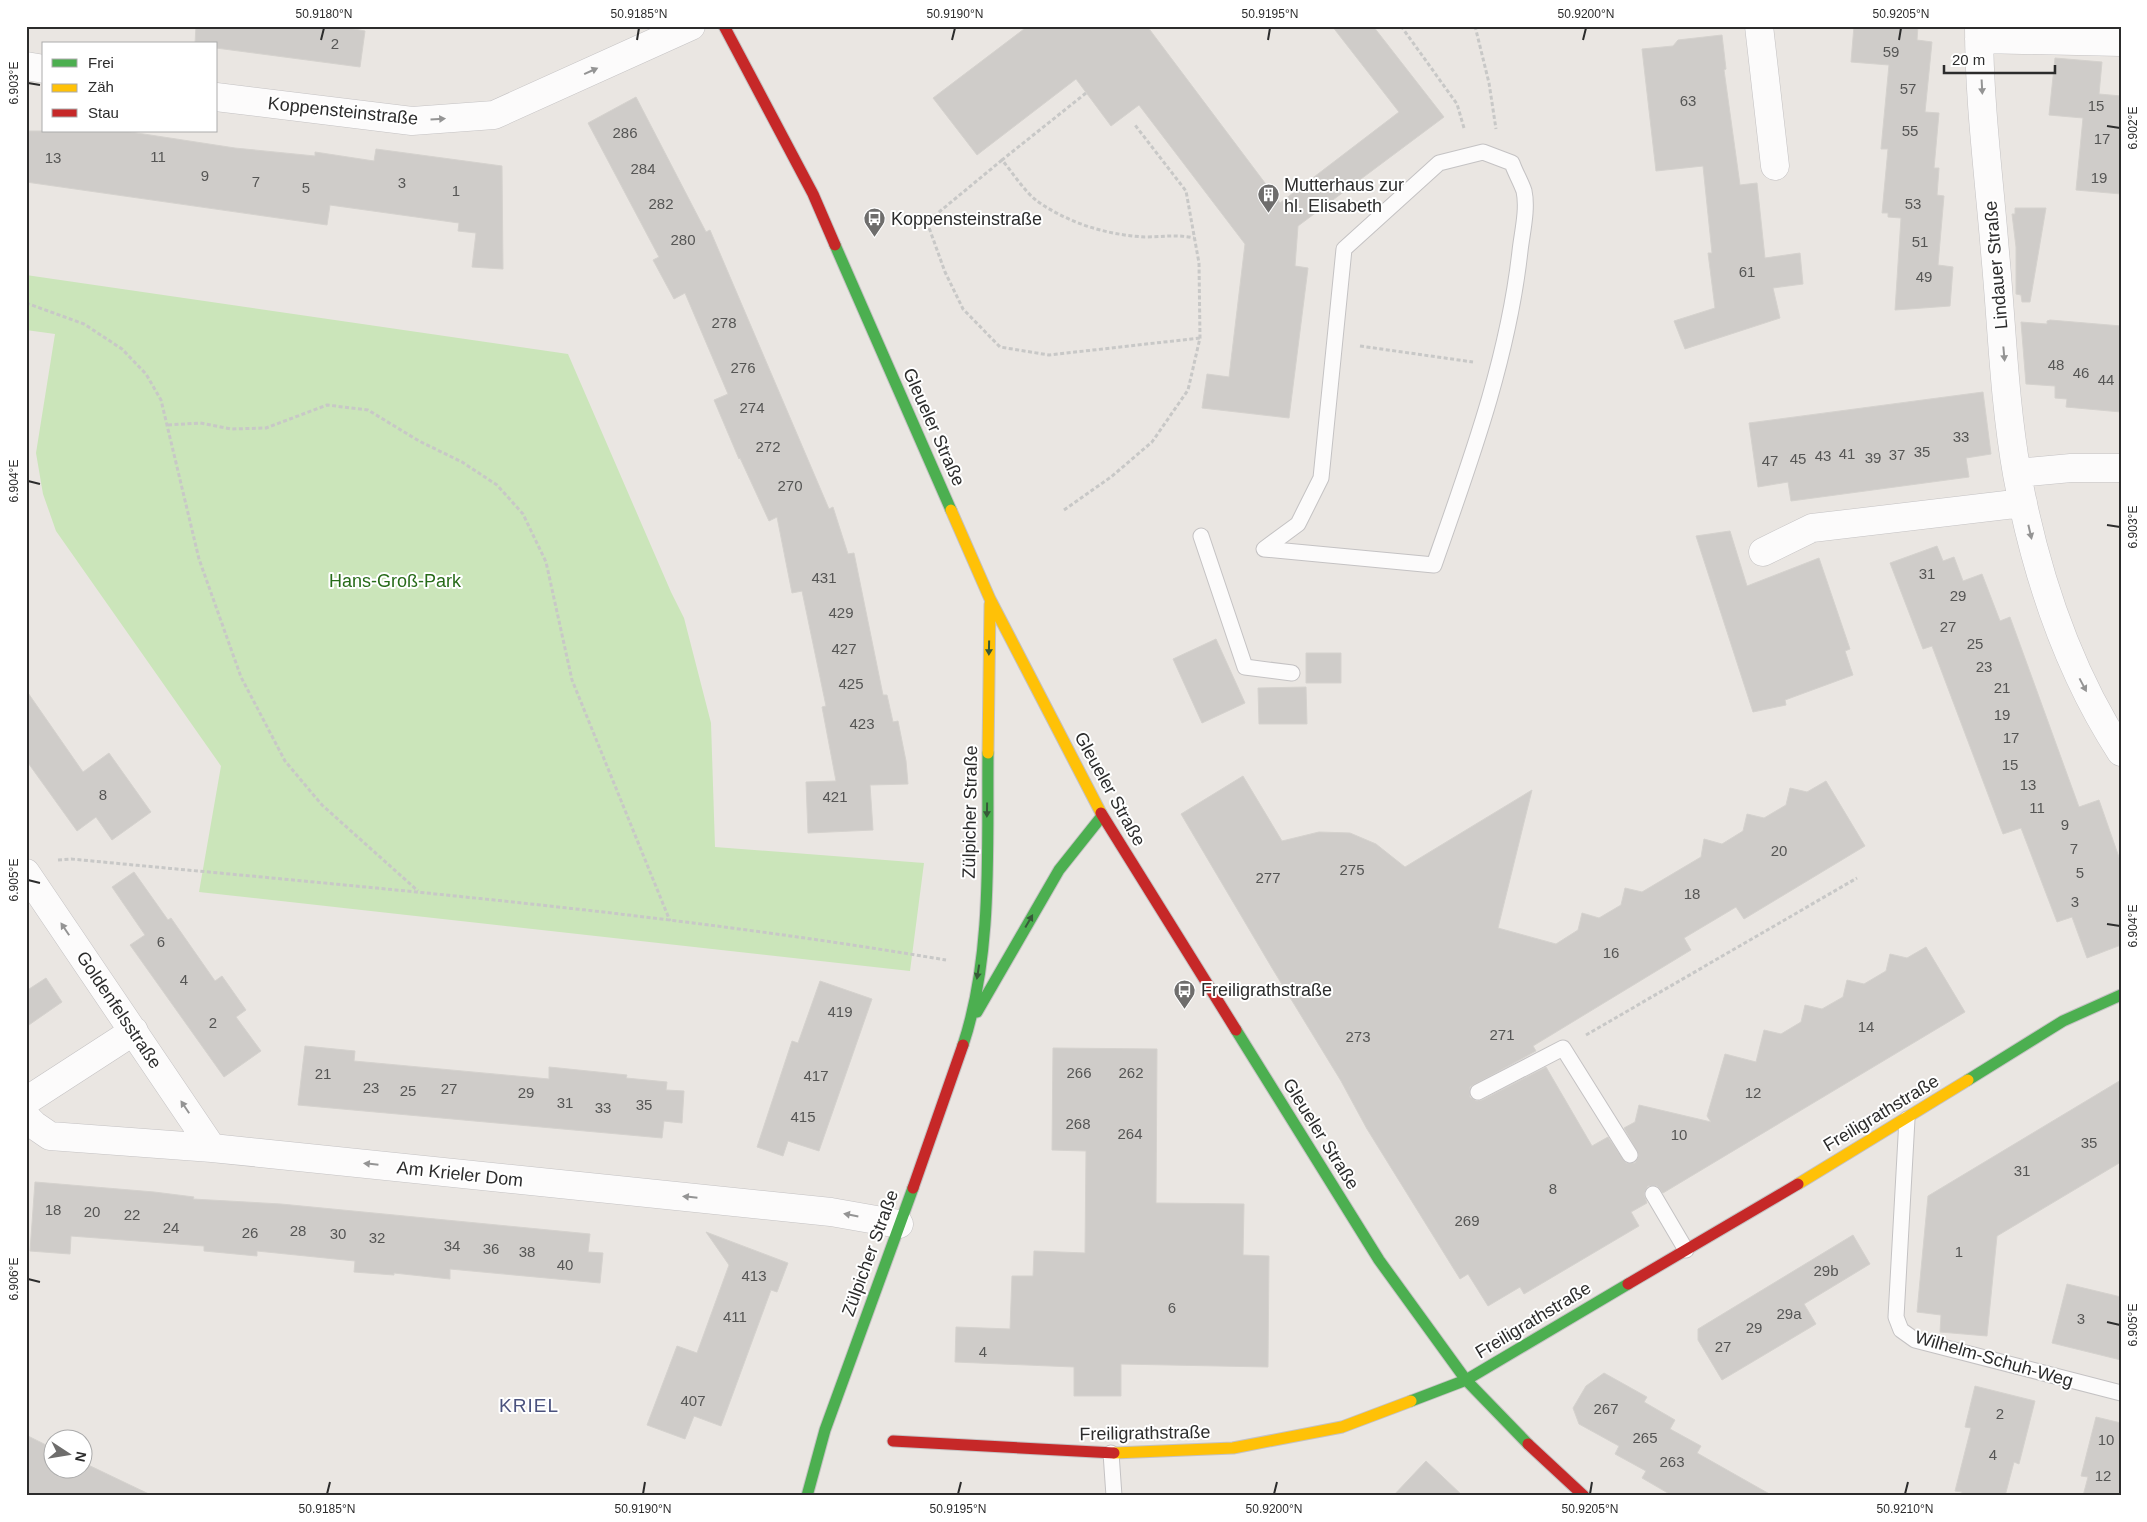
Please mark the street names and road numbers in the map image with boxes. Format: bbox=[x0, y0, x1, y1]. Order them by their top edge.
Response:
street label: Koppensteinstraße bbox=[267, 93, 419, 129]
street label: Lindauer Straße bbox=[1980, 200, 2012, 330]
street label: Gleueler Straße bbox=[899, 365, 969, 489]
street label: Gleueler Straße bbox=[1070, 729, 1150, 849]
street label: Zülpicher Straße bbox=[959, 745, 981, 879]
street label: Goldenfelsstraße bbox=[72, 948, 166, 1072]
street label: Freiligrathstraße bbox=[1820, 1071, 1942, 1155]
street label: Gleueler Straße bbox=[1279, 1075, 1363, 1193]
street label: Am Krieler Dom bbox=[396, 1157, 524, 1191]
street label: Zülpicher Straße bbox=[838, 1187, 902, 1319]
street label: Freiligrathstraße bbox=[1472, 1278, 1594, 1362]
street label: Wilhelm-Schuh-Weg bbox=[1913, 1327, 2075, 1391]
street label: Freiligrathstraße bbox=[1079, 1422, 1211, 1444]

